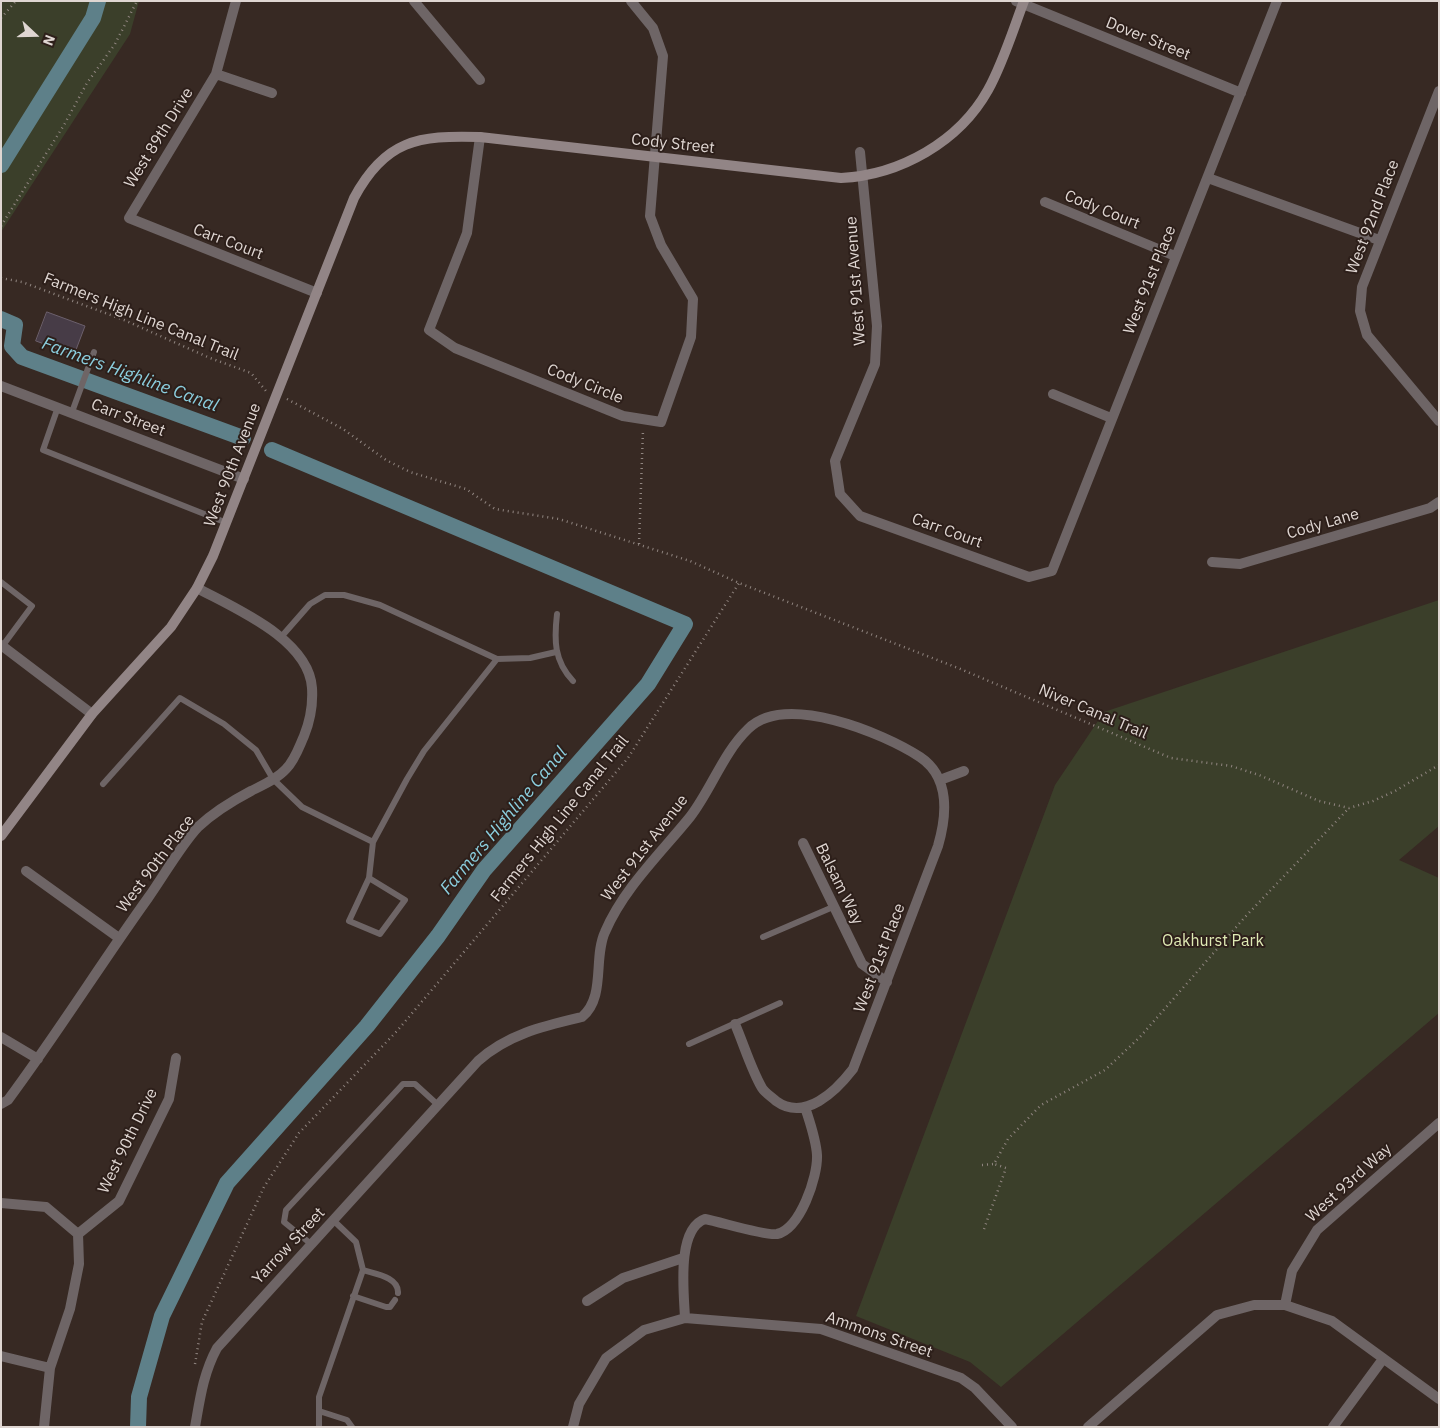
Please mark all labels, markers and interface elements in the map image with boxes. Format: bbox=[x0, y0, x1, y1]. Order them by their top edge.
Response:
north arrow bbox=[10, 10, 60, 60]
street label: Dover Street bbox=[1103, 13, 1193, 65]
text: N bbox=[39, 32, 59, 48]
street label: West 89th Drive bbox=[120, 84, 198, 192]
street label: Cody Street bbox=[630, 130, 716, 158]
street label: West 92nd Place bbox=[1342, 157, 1404, 277]
street label: Cody Court bbox=[1062, 186, 1142, 234]
street label: West 91st Avenue bbox=[842, 216, 870, 346]
street label: Carr Court bbox=[190, 220, 266, 264]
street label: West 91st Place bbox=[1119, 223, 1181, 337]
street label: Farmers High Line Canal Trail bbox=[41, 269, 241, 365]
water label: Farmers Highline Canal bbox=[39, 333, 221, 417]
street label: Cody Circle bbox=[544, 360, 626, 408]
street label: Carr Street bbox=[88, 395, 168, 441]
street label: West 90th Avenue bbox=[201, 400, 265, 530]
street label: Cody Lane bbox=[1285, 505, 1361, 543]
street label: Carr Court bbox=[909, 509, 985, 553]
street label: Niver Canal Trail bbox=[1035, 680, 1151, 744]
street label: Farmers High Line Canal Trail bbox=[487, 732, 633, 906]
water label: Farmers Highline Canal bbox=[436, 743, 572, 899]
street label: West 91st Avenue bbox=[598, 791, 692, 905]
street label: West 90th Place bbox=[113, 812, 199, 916]
street label: Balsam Way bbox=[811, 840, 867, 928]
street label: West 91st Place bbox=[850, 901, 910, 1015]
park label: Oakhurst Park bbox=[1162, 931, 1264, 951]
street label: West 90th Drive bbox=[94, 1085, 162, 1197]
street label: West 93rd Way bbox=[1302, 1140, 1396, 1226]
street label: Yarrow Street bbox=[249, 1204, 329, 1288]
street label: Ammons Street bbox=[823, 1308, 935, 1362]

